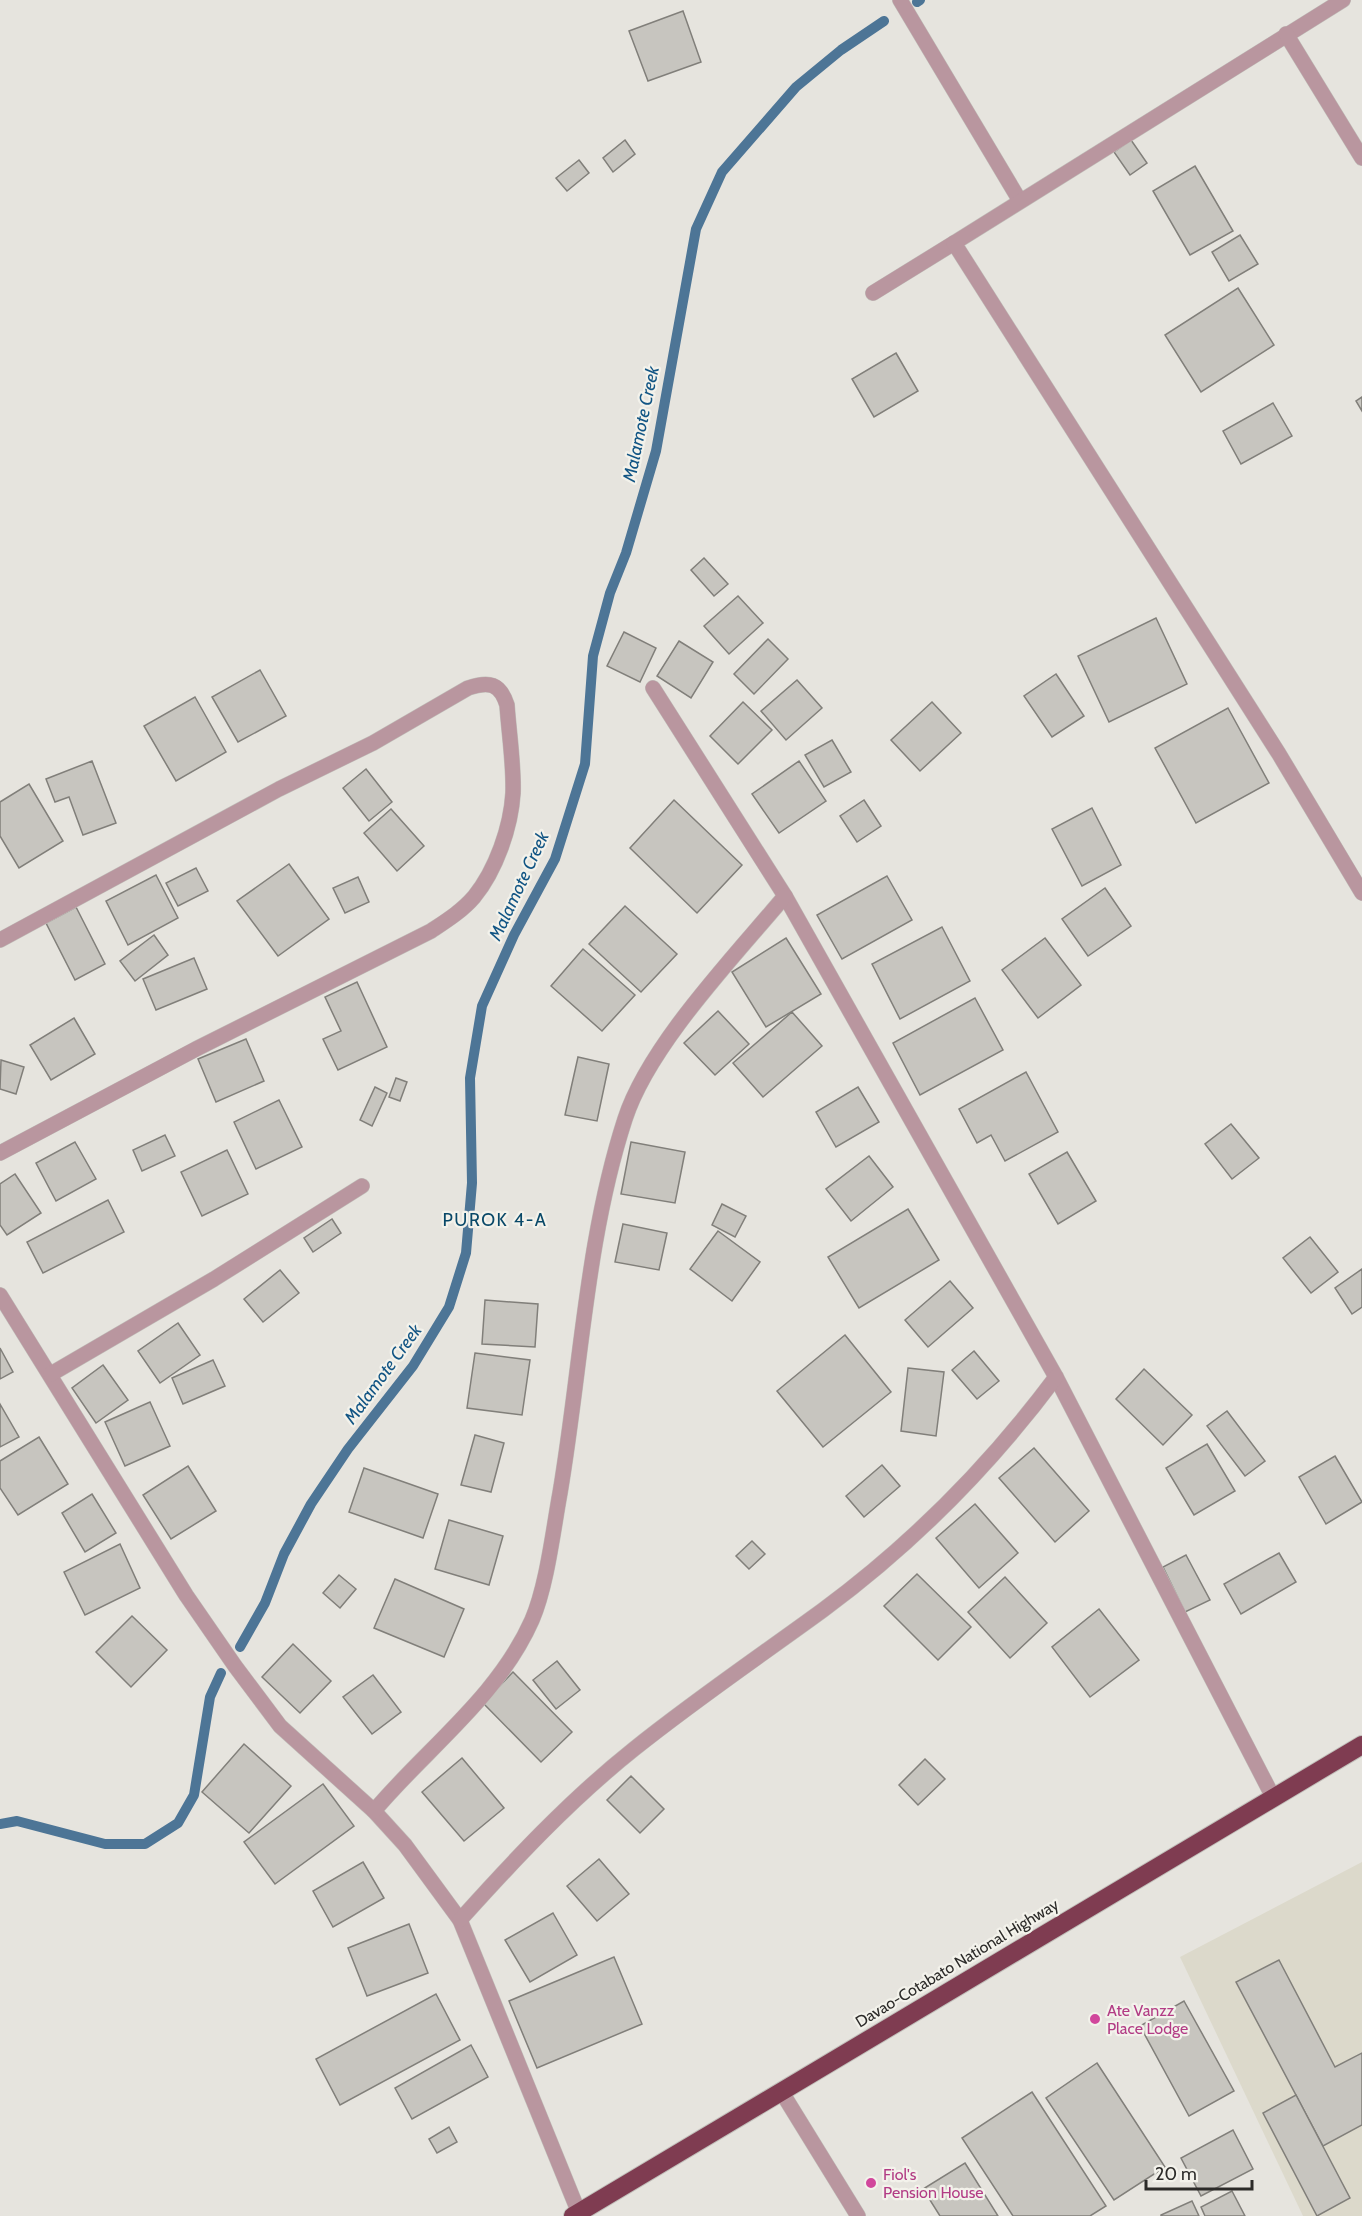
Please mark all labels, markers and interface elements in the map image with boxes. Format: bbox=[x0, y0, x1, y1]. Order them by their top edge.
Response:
water label: Malamote Creek bbox=[618, 363, 664, 485]
water label: Malamote Creek bbox=[484, 827, 554, 945]
district label: PUROK 4-A bbox=[443, 1209, 547, 1231]
water label: Malamote Creek bbox=[339, 1319, 427, 1429]
street label: Davao-Cotabato National Highway bbox=[852, 1895, 1062, 2031]
place label: Ate Vanzz Place Lodge bbox=[1107, 2001, 1188, 2038]
marker: Ate Vanzz Place Lodge bbox=[1088, 2012, 1102, 2026]
scale bar bbox=[1146, 2153, 1252, 2191]
text: 20 m bbox=[1155, 2163, 1197, 2185]
place label: Fiol's Pension House bbox=[883, 2165, 984, 2202]
marker: Fiol's Pension House bbox=[864, 2176, 878, 2190]

